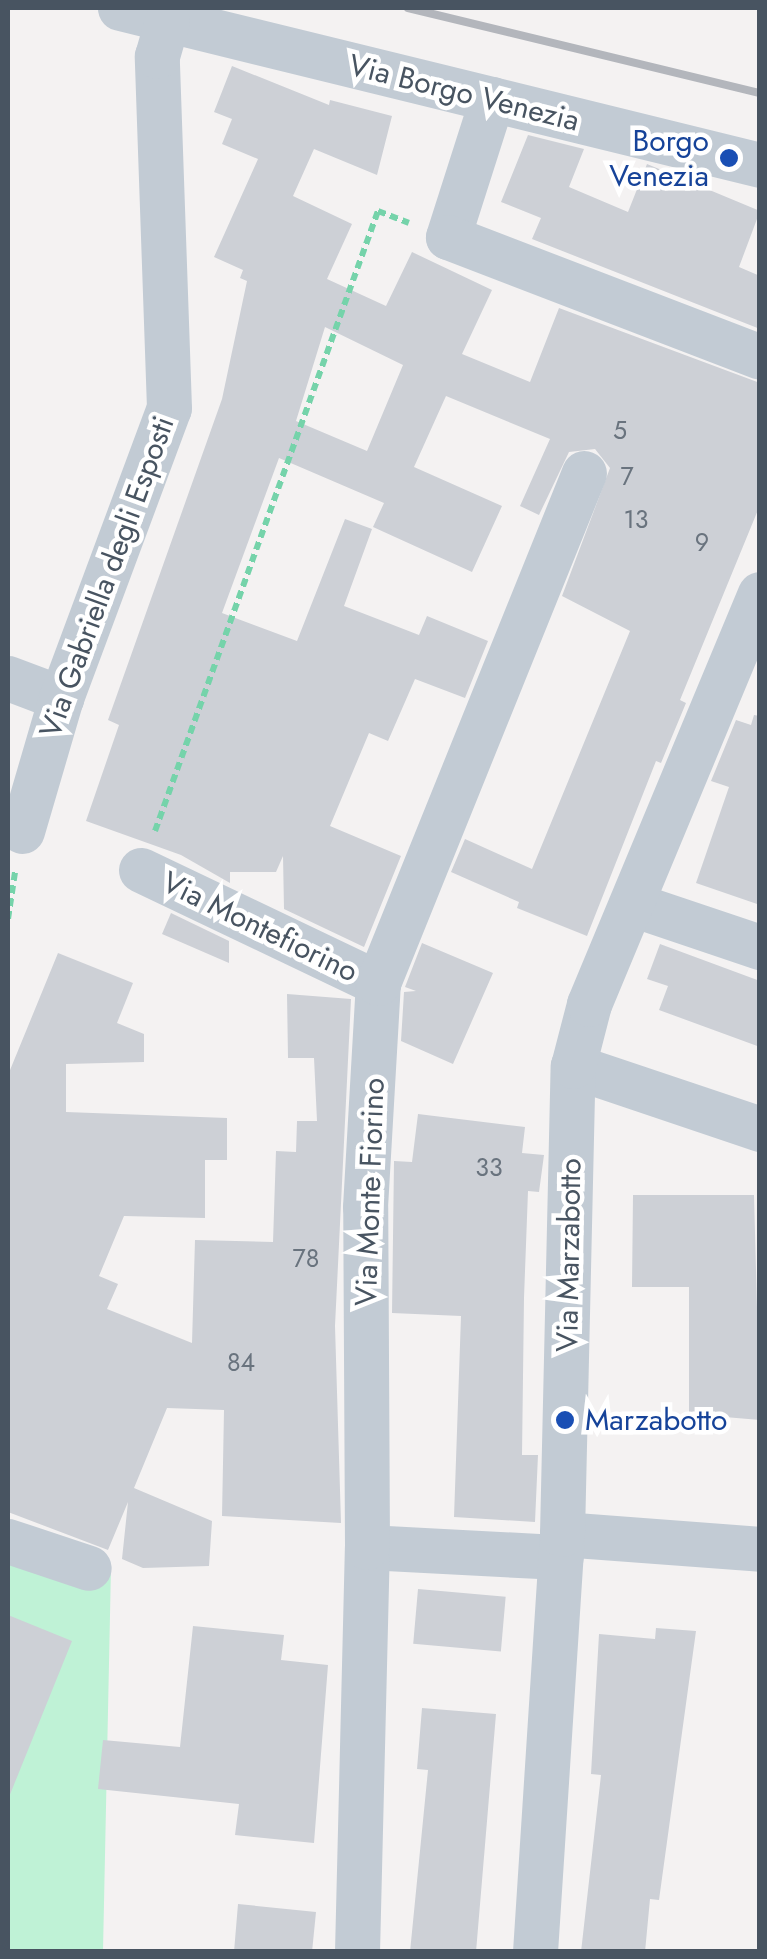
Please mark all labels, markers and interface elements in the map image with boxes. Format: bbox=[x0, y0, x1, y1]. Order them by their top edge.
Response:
street label: Via Borgo Venezia bbox=[345, 47, 583, 139]
place label: Borgo Venezia bbox=[609, 123, 709, 194]
marker: Borgo Venezia bbox=[718, 147, 740, 169]
street label: Via Gabriella degli Esposti bbox=[32, 412, 182, 742]
house number: 5 bbox=[613, 415, 627, 445]
house number: 7 bbox=[620, 461, 634, 491]
house number: 13 bbox=[624, 504, 648, 534]
house number: 9 bbox=[695, 527, 709, 557]
street label: Via Montefiorino bbox=[156, 864, 364, 990]
street label: Via Monte Fiorino bbox=[348, 1077, 392, 1307]
house number: 33 bbox=[475, 1152, 503, 1182]
street label: Via Marzabotto bbox=[549, 1158, 589, 1352]
house number: 78 bbox=[293, 1243, 319, 1273]
house number: 84 bbox=[227, 1347, 255, 1377]
place label: Marzabotto bbox=[585, 1402, 727, 1438]
marker: Marzabotto bbox=[554, 1409, 576, 1431]

